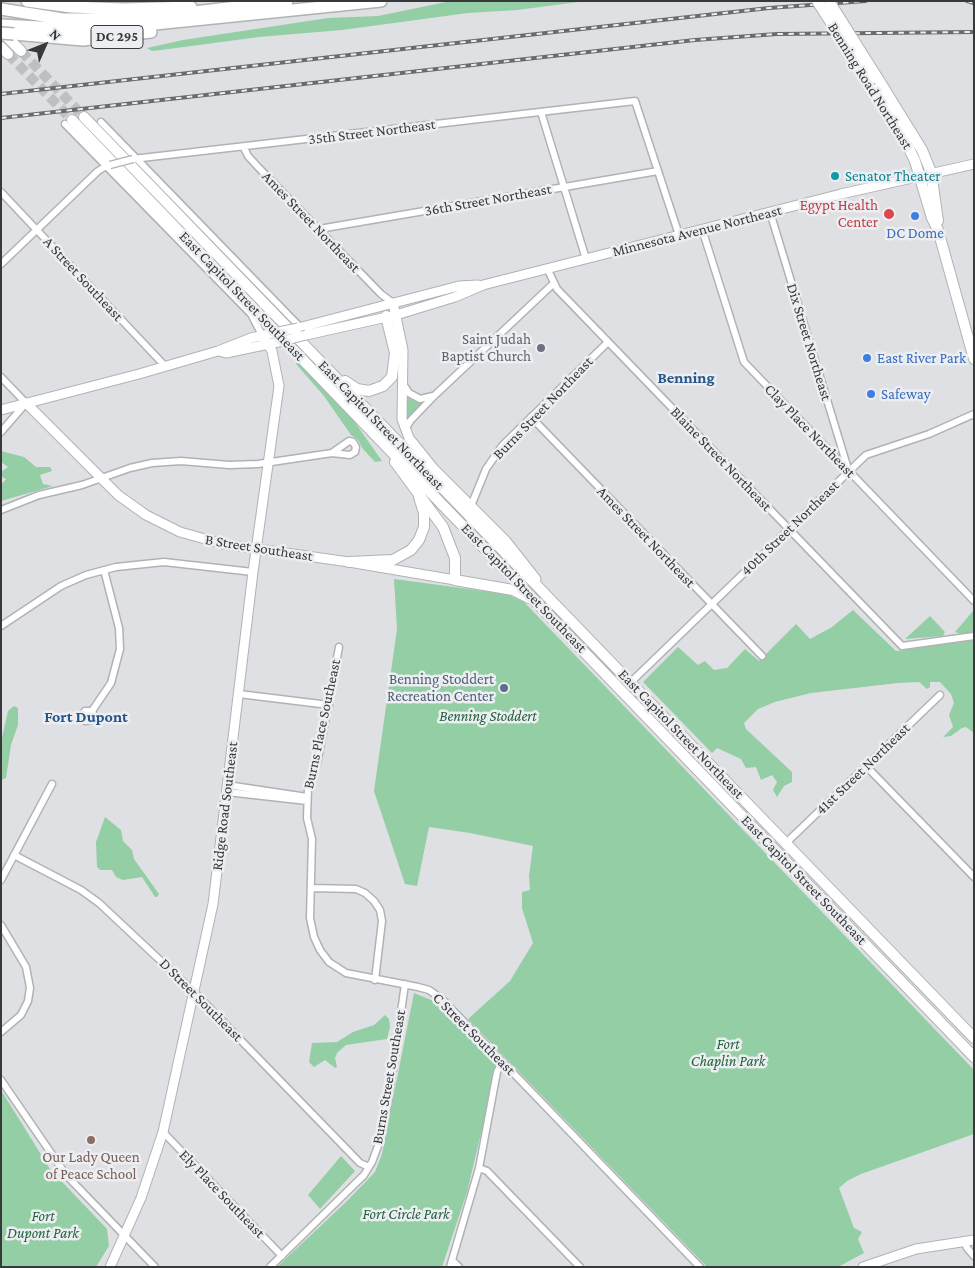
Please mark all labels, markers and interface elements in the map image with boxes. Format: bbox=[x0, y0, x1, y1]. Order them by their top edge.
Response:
street label: Benning Road Northeast bbox=[824, 19, 916, 153]
north arrow bbox=[20, 20, 70, 70]
text: N bbox=[47, 26, 65, 44]
road number: DC 295 bbox=[91, 26, 143, 48]
street label: 35th Street Northeast bbox=[307, 115, 437, 149]
place label: Senator Theater bbox=[845, 167, 941, 185]
street label: Ames Street Northeast bbox=[258, 168, 364, 276]
marker: Senator Theater bbox=[829, 170, 841, 182]
street label: 36th Street Northeast bbox=[423, 180, 553, 220]
place label: Egypt Health Center bbox=[800, 196, 878, 231]
street label: Minnesota Avenue Northeast bbox=[610, 201, 784, 261]
marker: Egypt Health Center bbox=[882, 207, 896, 221]
marker: DC Dome bbox=[909, 210, 921, 222]
place label: DC Dome bbox=[886, 224, 944, 242]
street label: East Capitol Street Southeast bbox=[175, 227, 309, 365]
street label: A Street Southeast bbox=[39, 233, 127, 325]
street label: Dix Street Northeast bbox=[783, 281, 835, 403]
place label: Saint Judah Baptist Church bbox=[441, 330, 531, 365]
marker: Saint Judah Baptist Church bbox=[535, 342, 547, 354]
place label: East River Park bbox=[877, 349, 966, 367]
marker: East River Park bbox=[861, 352, 873, 364]
street label: Burns Street Northeast bbox=[489, 353, 597, 463]
street label: East Capitol Street Northeast bbox=[314, 356, 448, 494]
district label: Benning bbox=[657, 368, 715, 388]
street label: Clay Place Northeast bbox=[761, 380, 859, 482]
place label: Safeway bbox=[881, 385, 931, 403]
marker: Safeway bbox=[865, 388, 877, 400]
street label: Blaine Street Northeast bbox=[666, 403, 776, 515]
street label: 40th Street Northeast bbox=[737, 476, 843, 580]
street label: Ames Street Northeast bbox=[593, 483, 699, 591]
street label: East Capitol Street Southeast bbox=[457, 519, 591, 657]
street label: B Street Southeast bbox=[204, 531, 314, 565]
street label: Burns Place Southeast bbox=[299, 658, 345, 790]
street label: East Capitol Street Northeast bbox=[614, 665, 748, 803]
place label: Benning Stoddert Recreation Center bbox=[387, 670, 494, 705]
marker: Benning Stoddert Recreation Center bbox=[498, 682, 510, 694]
district label: Fort Dupont bbox=[44, 707, 128, 727]
park label: Benning Stoddert bbox=[439, 707, 537, 725]
street label: 41st Street Northeast bbox=[812, 719, 914, 819]
street label: Ridge Road Southeast bbox=[208, 741, 242, 871]
street label: East Capitol Street Southeast bbox=[737, 811, 871, 949]
street label: D Street Southeast bbox=[156, 955, 246, 1045]
street label: C Street Southeast bbox=[429, 989, 519, 1079]
street label: Burns Street Southeast bbox=[368, 1008, 410, 1146]
park label: Fort Chaplin Park bbox=[691, 1035, 765, 1070]
marker: Our Lady Queen of Peace School bbox=[85, 1134, 97, 1146]
street label: Ely Place Southeast bbox=[175, 1146, 269, 1242]
place label: Our Lady Queen of Peace School bbox=[42, 1148, 140, 1183]
park label: Fort Circle Park bbox=[362, 1205, 450, 1223]
park label: Fort Dupont Park bbox=[7, 1207, 79, 1242]

